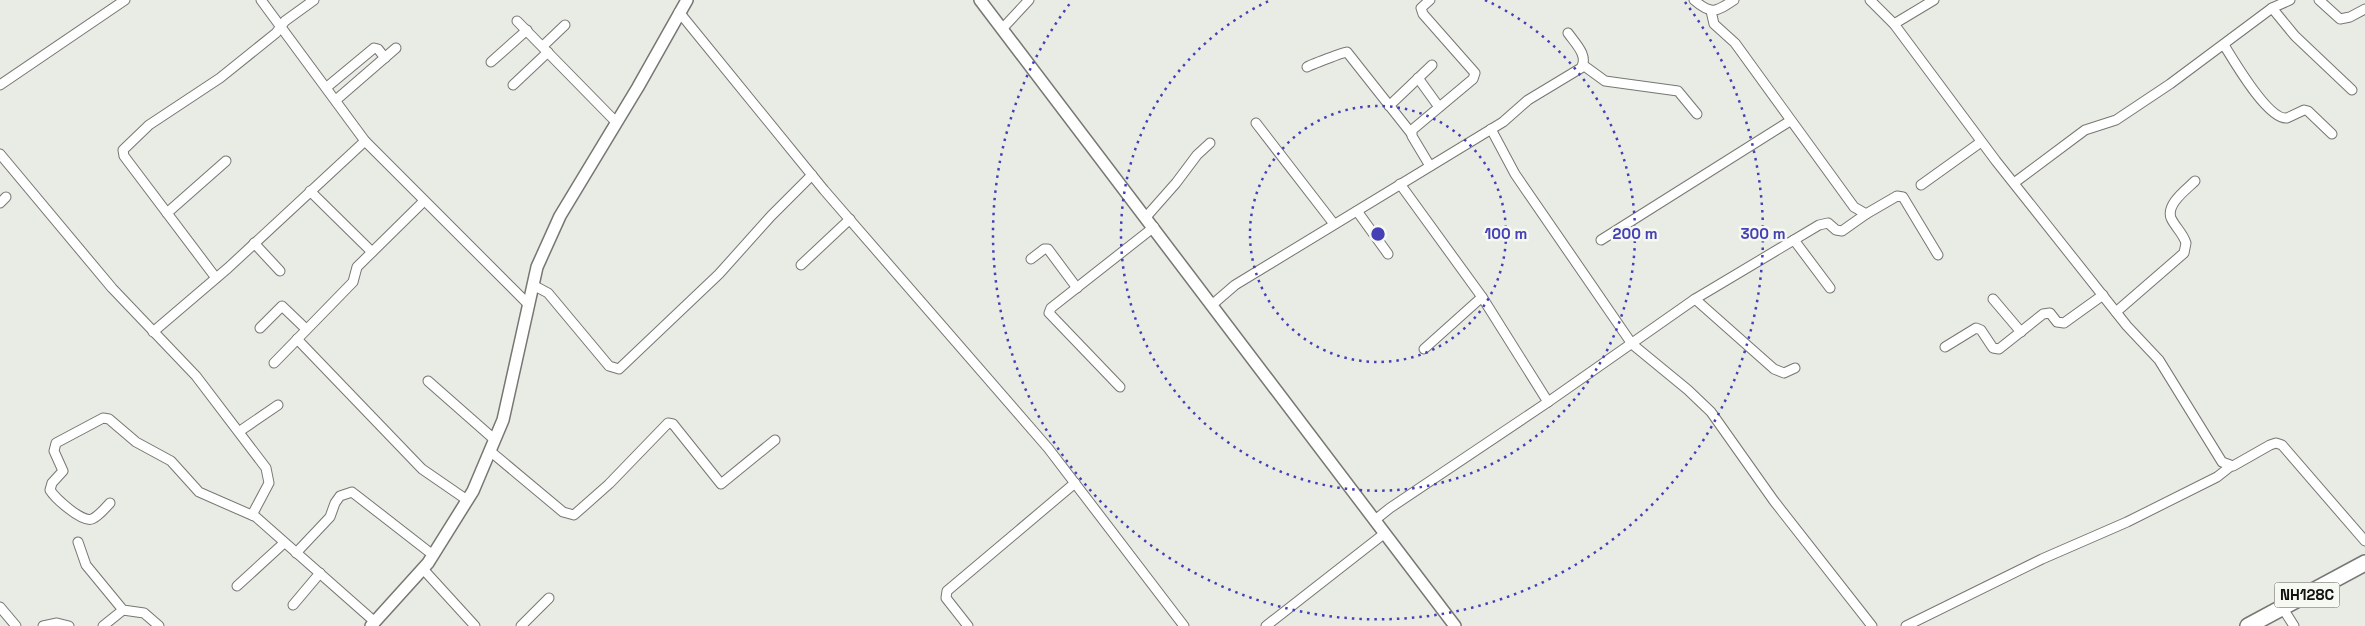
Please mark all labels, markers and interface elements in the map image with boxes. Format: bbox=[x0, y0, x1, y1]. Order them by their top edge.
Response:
text: 100 m bbox=[1485, 224, 1527, 243]
text: 200 m bbox=[1613, 224, 1657, 243]
text: 300 m bbox=[1740, 224, 1786, 243]
centre of rings bbox=[1369, 225, 1387, 243]
road number: NH128C bbox=[2274, 582, 2340, 608]

